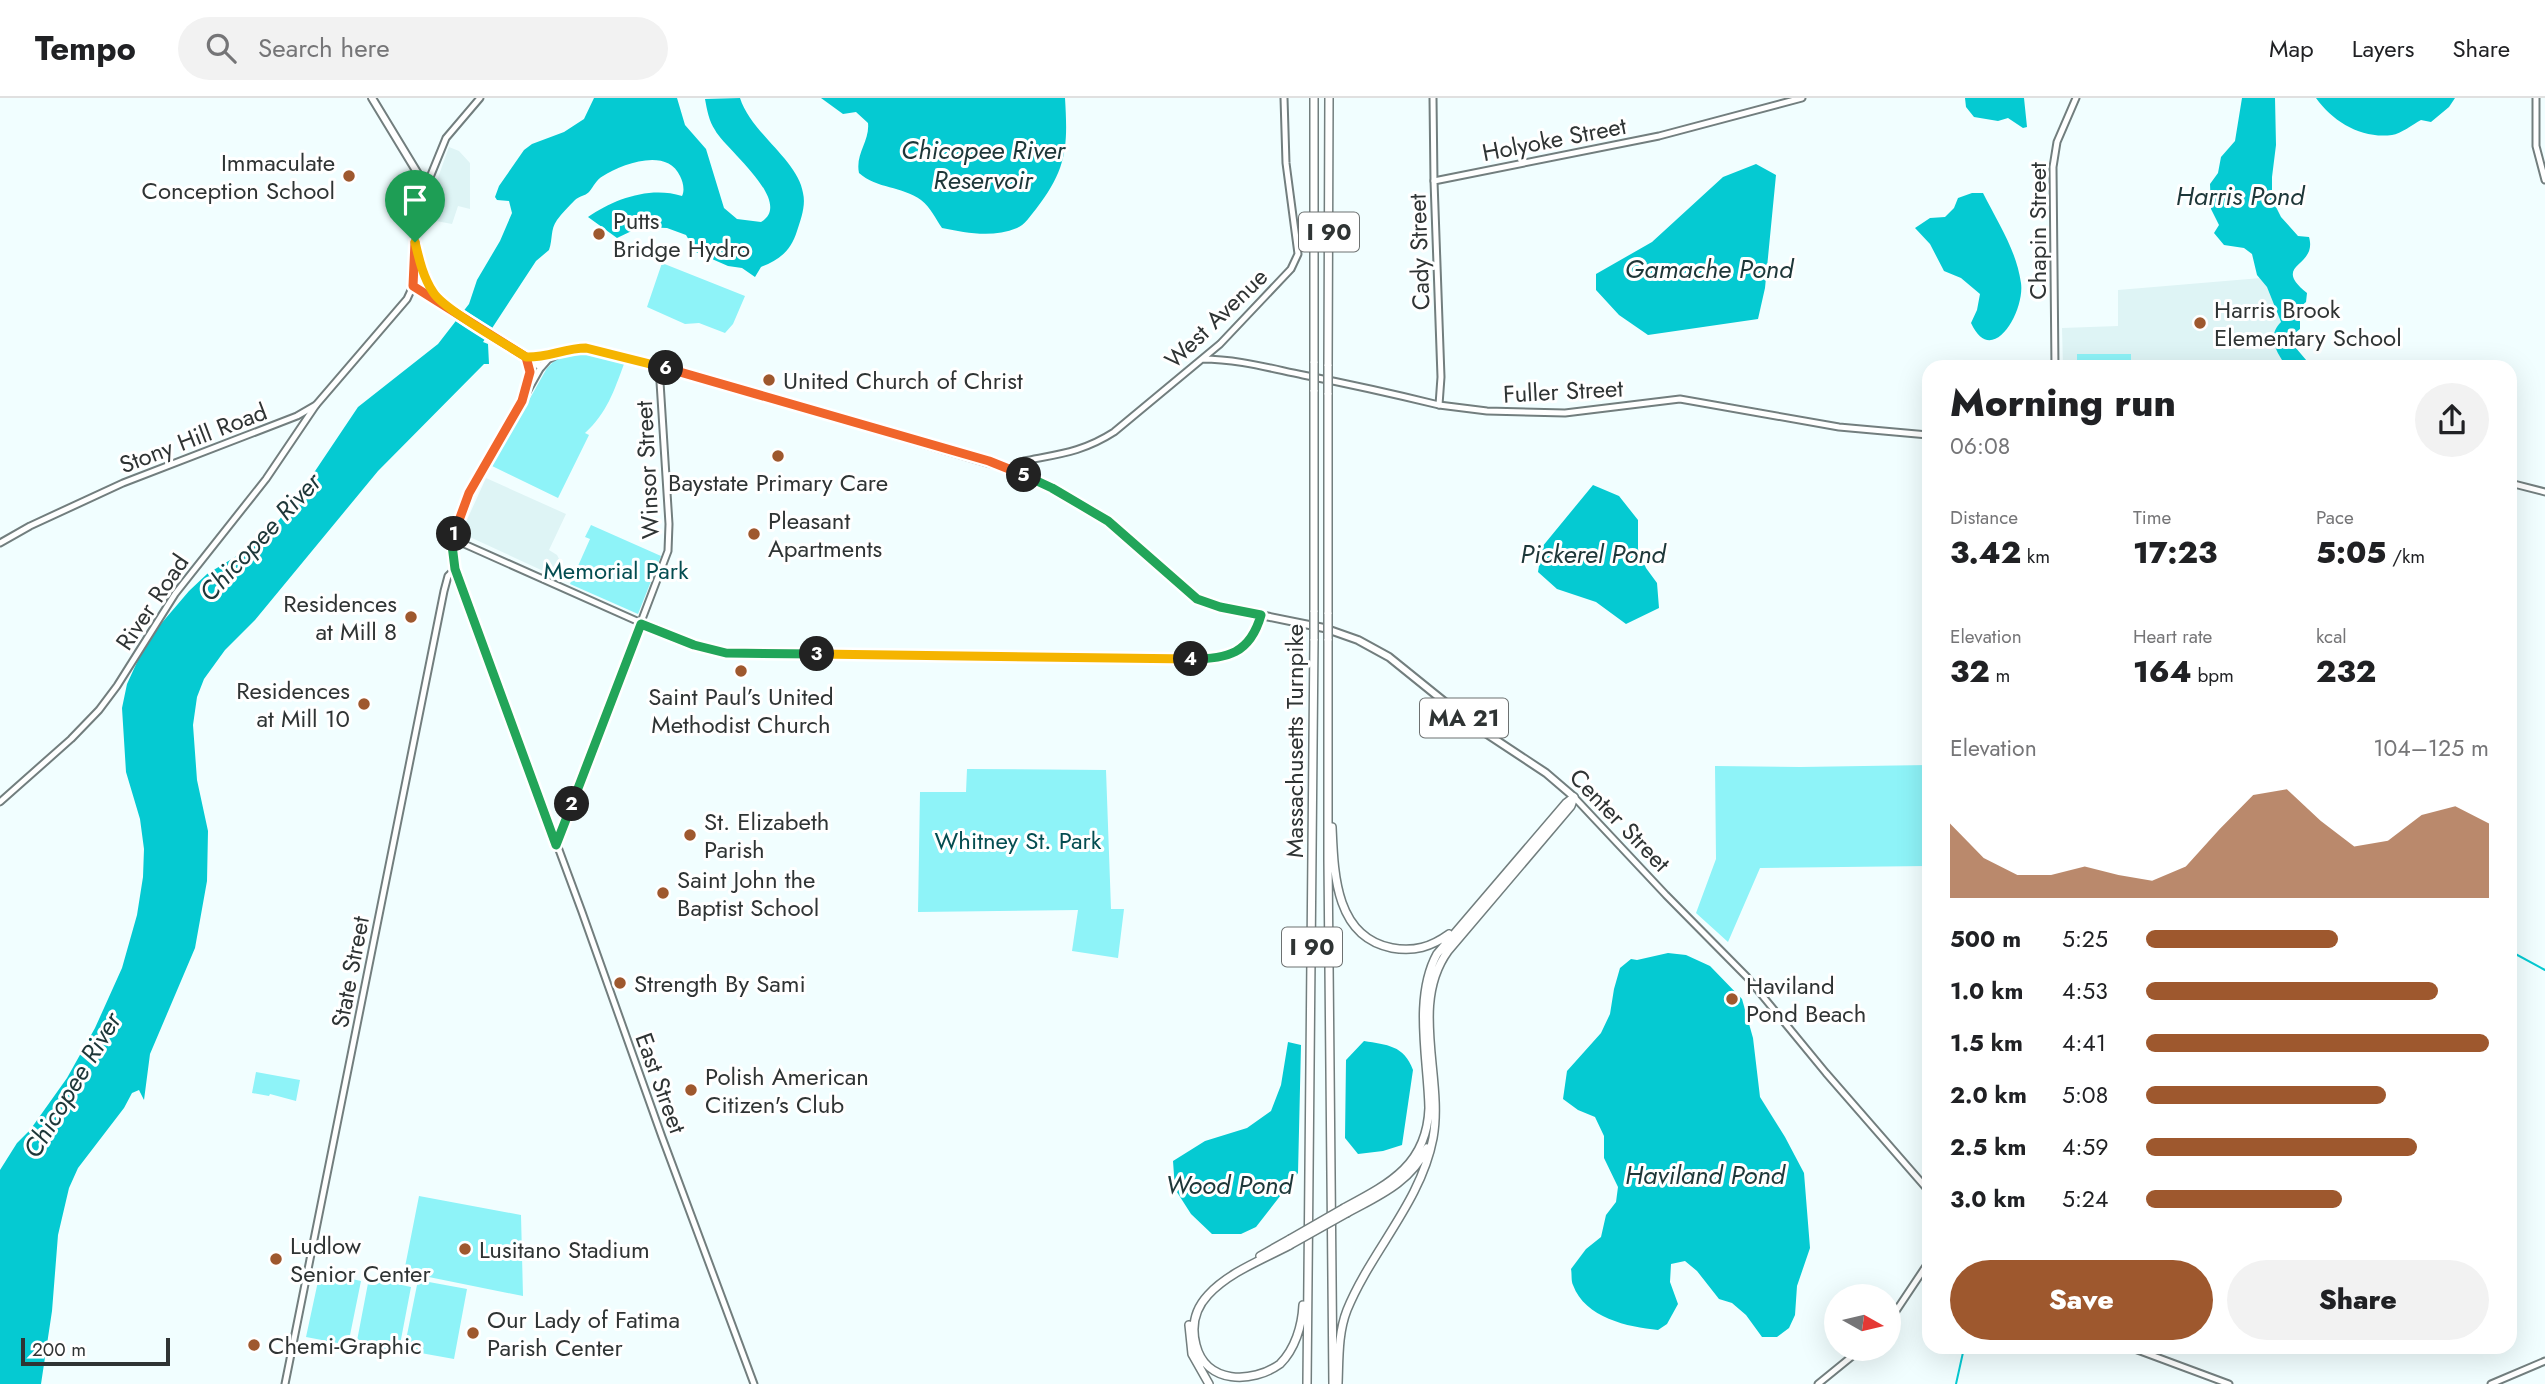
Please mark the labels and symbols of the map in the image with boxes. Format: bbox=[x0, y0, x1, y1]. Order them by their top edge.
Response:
street label: Holyoke Street bbox=[1479, 108, 1629, 170]
water label: Chicopee River Reservoir bbox=[901, 131, 1066, 199]
place label: Immaculate Conception School bbox=[141, 145, 335, 208]
street label: Chapin Street bbox=[2020, 162, 2055, 300]
marker: Immaculate Conception School bbox=[341, 168, 357, 184]
pin bbox=[385, 170, 445, 242]
water label: Harris Pond bbox=[2176, 177, 2306, 215]
street label: Cady Street bbox=[1399, 193, 1439, 311]
place label: Putts Bridge Hydro bbox=[613, 203, 750, 266]
road number: I 90 bbox=[1299, 212, 1359, 252]
marker: Putts Bridge Hydro bbox=[591, 226, 607, 242]
water label: Gamache Pond bbox=[1625, 250, 1795, 288]
street label: West Avenue bbox=[1157, 260, 1275, 376]
place label: Harris Brook Elementary School bbox=[2214, 292, 2402, 355]
marker: Harris Brook Elementary School bbox=[2192, 315, 2208, 331]
pin: 6 bbox=[648, 350, 684, 386]
place label: United Church of Christ bbox=[783, 363, 1023, 398]
street label: Fuller Street bbox=[1502, 370, 1624, 412]
marker: United Church of Christ bbox=[761, 372, 777, 388]
street label: Stony Hill Road bbox=[114, 394, 272, 482]
street label: Winsor Street bbox=[626, 400, 668, 540]
marker: Baystate Primary Care bbox=[770, 448, 786, 464]
pin: 5 bbox=[1006, 458, 1042, 492]
water label: Chicopee River bbox=[190, 463, 331, 610]
place label: Baystate Primary Care bbox=[668, 465, 888, 500]
place label: Pleasant Apartments bbox=[768, 503, 882, 566]
pin: 1 bbox=[436, 516, 472, 551]
marker: Pleasant Apartments bbox=[746, 526, 762, 542]
water label: Pickerel Pond bbox=[1520, 535, 1667, 573]
street label: River Road bbox=[107, 547, 197, 657]
park label: Memorial Park bbox=[543, 553, 689, 588]
place label: Residences at Mill 8 bbox=[283, 586, 397, 649]
marker: Residences at Mill 8 bbox=[403, 609, 419, 625]
street label: Massachusetts Turnpike bbox=[1277, 624, 1312, 858]
pin: 3 bbox=[800, 636, 834, 672]
pin: 4 bbox=[1174, 642, 1208, 676]
marker: Saint Paul’s United Methodist Church bbox=[733, 663, 749, 679]
place label: Residences at Mill 10 bbox=[236, 673, 350, 736]
place label: Saint Paul’s United Methodist Church bbox=[648, 679, 834, 742]
marker: Residences at Mill 10 bbox=[356, 696, 372, 712]
road number: MA 21 bbox=[1420, 698, 1508, 738]
street label: Center Street bbox=[1561, 760, 1679, 880]
pin: 2 bbox=[554, 786, 590, 822]
place label: St. Elizabeth Parish bbox=[704, 804, 829, 867]
park label: Whitney St. Park bbox=[935, 823, 1102, 858]
marker: St. Elizabeth Parish bbox=[682, 827, 698, 843]
place label: Saint John the Baptist School bbox=[677, 862, 819, 925]
marker: Saint John the Baptist School bbox=[655, 885, 671, 901]
street label: State Street bbox=[322, 913, 378, 1031]
road number: I 90 bbox=[1282, 928, 1342, 967]
place label: Strength By Sami bbox=[634, 966, 806, 1001]
place label: Haviland Pond Beach bbox=[1746, 968, 1866, 1031]
marker: Strength By Sami bbox=[612, 975, 628, 991]
marker: Haviland Pond Beach bbox=[1724, 991, 1740, 1007]
water label: Chicopee River bbox=[13, 1004, 131, 1165]
street label: East Street bbox=[627, 1028, 695, 1138]
place label: Polish American Citizen's Club bbox=[705, 1059, 869, 1122]
marker: Polish American Citizen's Club bbox=[683, 1082, 699, 1098]
water label: Haviland Pond bbox=[1625, 1156, 1787, 1194]
water label: Wood Pond bbox=[1165, 1166, 1294, 1204]
place label: Ludlow Senior Center bbox=[290, 1228, 431, 1291]
place label: Lusitano Stadium bbox=[479, 1232, 650, 1267]
marker: Lusitano Stadium bbox=[457, 1241, 473, 1257]
marker: Ludlow Senior Center bbox=[268, 1251, 284, 1267]
north arrow bbox=[1824, 1284, 1900, 1362]
place label: Our Lady of Fatima Parish Center bbox=[487, 1302, 680, 1365]
marker: Our Lady of Fatima Parish Center bbox=[465, 1325, 481, 1341]
place label: Chemi-Graphic bbox=[268, 1328, 422, 1363]
scale bar bbox=[21, 1335, 170, 1367]
marker: Chemi-Graphic bbox=[246, 1337, 262, 1353]

